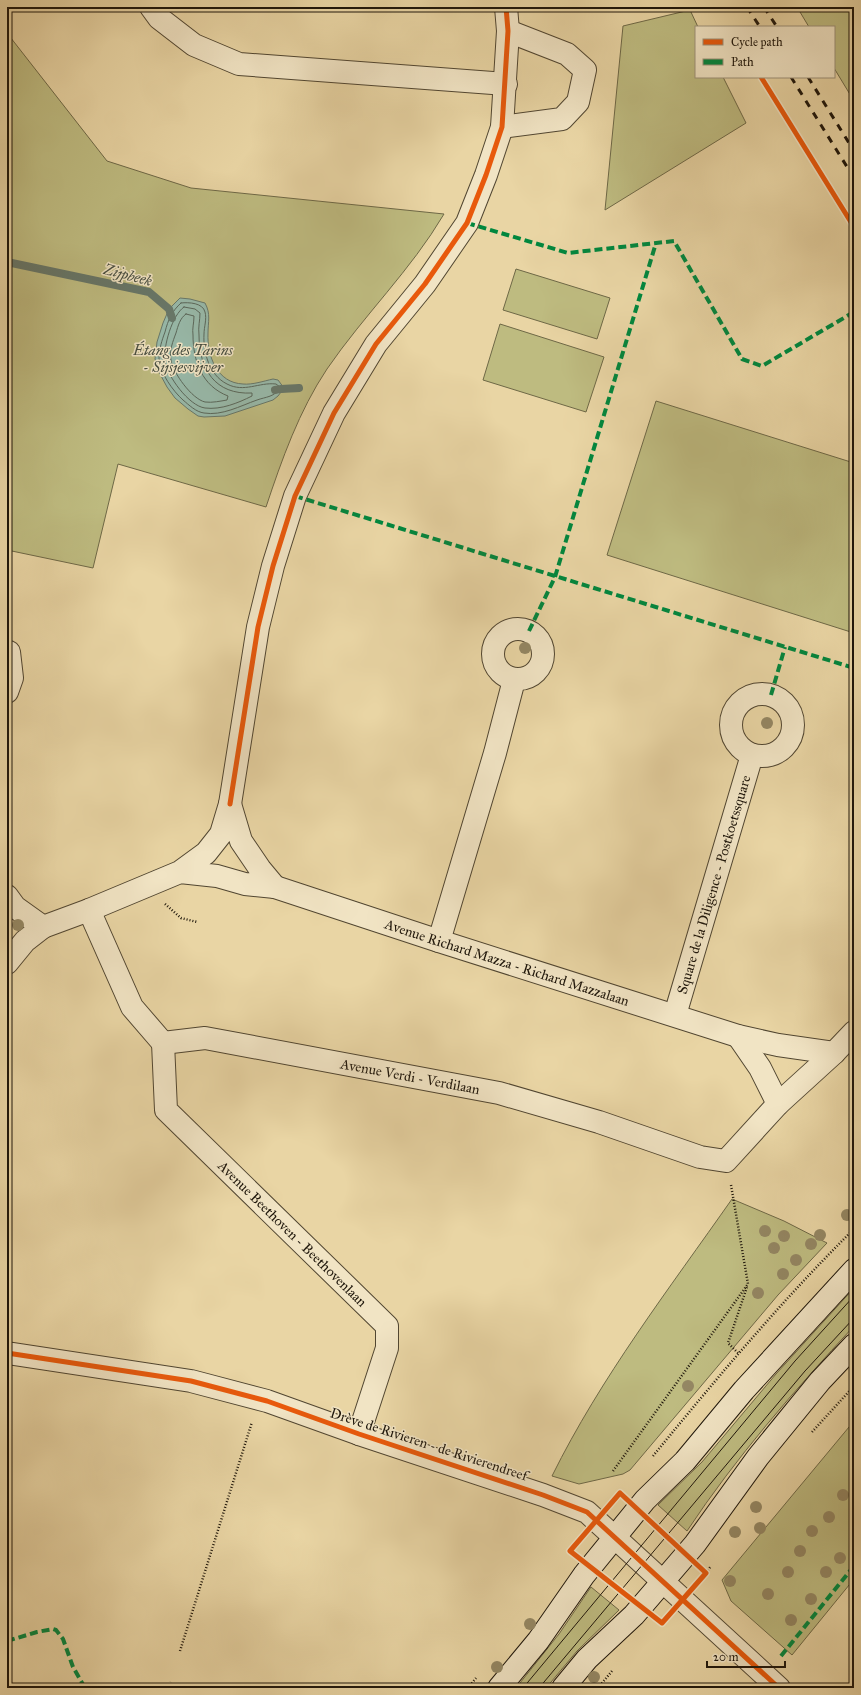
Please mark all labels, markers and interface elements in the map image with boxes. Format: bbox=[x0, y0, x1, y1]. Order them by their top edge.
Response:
legend bbox=[695, 26, 835, 78]
text: Cycle path bbox=[731, 35, 783, 49]
text: Path bbox=[731, 55, 754, 69]
water label: Zijpbeek bbox=[101, 260, 154, 291]
water label: Étang des Tarins - Sijsjesvijver bbox=[132, 340, 234, 376]
street label: Square de la Diligence - Postkoetssquare bbox=[674, 773, 755, 996]
street label: Avenue Richard Mazza - Richard Mazzalaan bbox=[382, 915, 632, 1010]
street label: Avenue Verdi - Verdilaan bbox=[338, 1055, 482, 1098]
street label: Avenue Beethoven - Beethovenlaan bbox=[213, 1157, 370, 1311]
street label: Drève de Rivieren - de Rivierendreef bbox=[328, 1404, 532, 1485]
scale bar bbox=[707, 1643, 785, 1669]
text: 20 m bbox=[713, 1650, 739, 1664]

